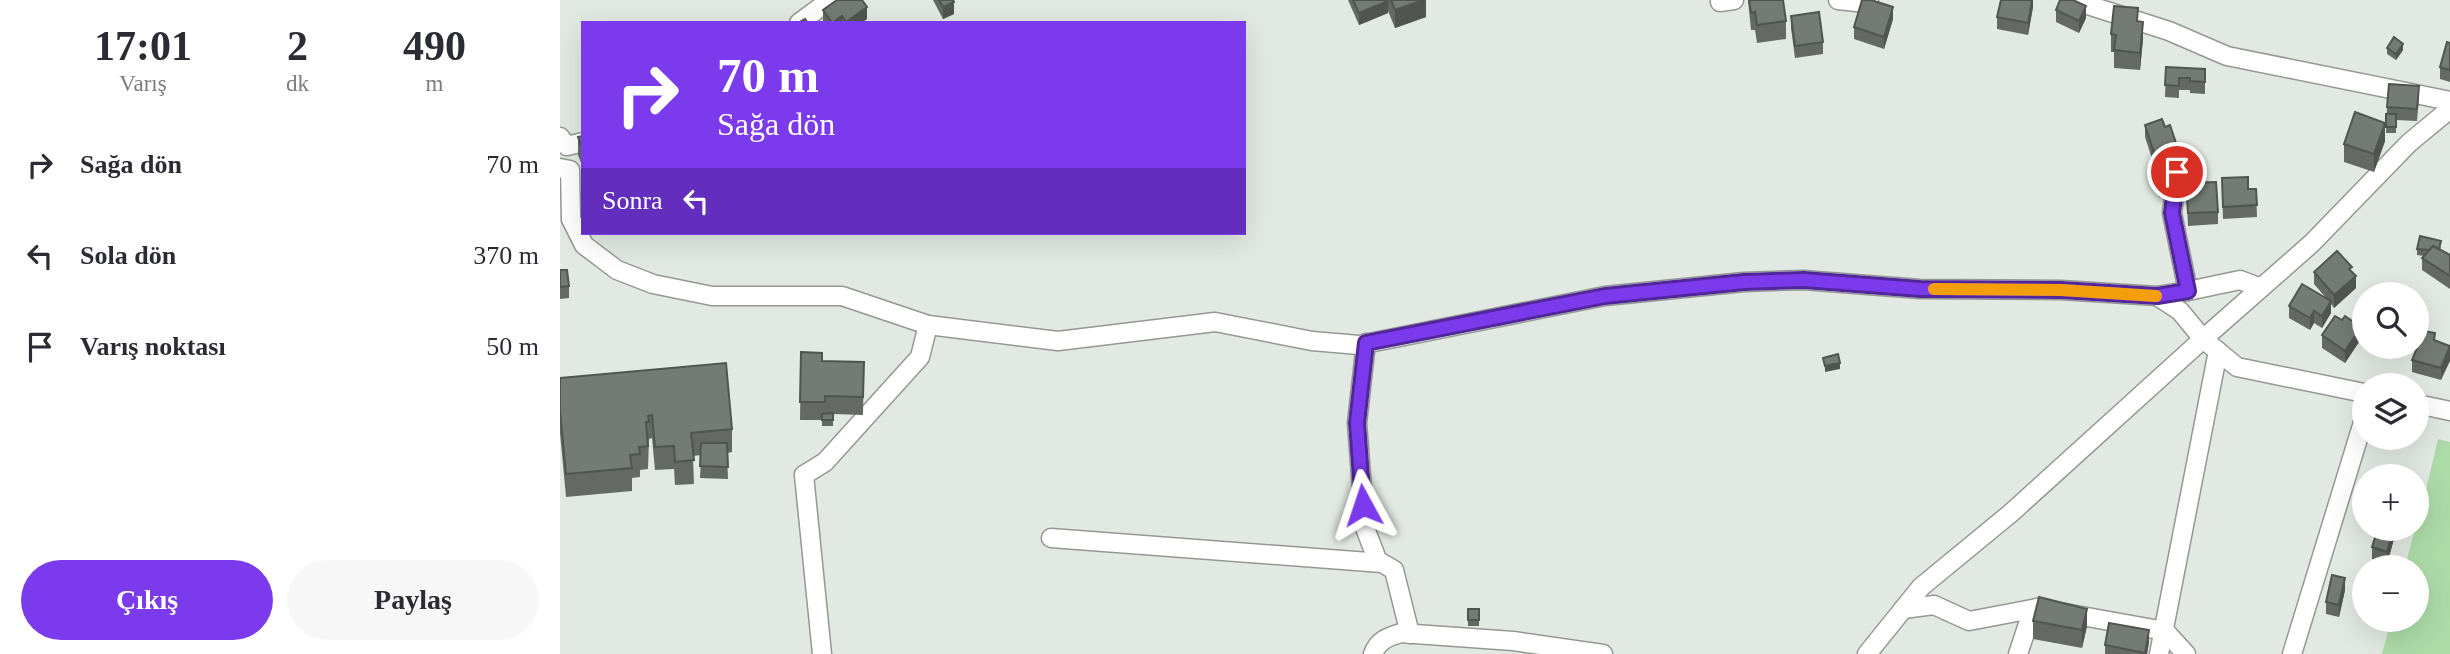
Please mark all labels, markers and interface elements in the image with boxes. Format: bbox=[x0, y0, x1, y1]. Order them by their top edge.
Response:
text: 17:01 bbox=[94, 23, 192, 69]
text: 2 bbox=[287, 23, 308, 69]
text: 490 bbox=[403, 23, 466, 69]
text: 70 m bbox=[717, 48, 819, 103]
icon: right bbox=[602, 49, 693, 140]
text: Varış bbox=[119, 71, 167, 96]
text: dk bbox=[286, 71, 309, 96]
text: m bbox=[426, 71, 443, 96]
text: Sağa dön bbox=[717, 106, 835, 142]
pin bbox=[2147, 142, 2207, 202]
icon: right bbox=[21, 146, 59, 184]
text: Sağa dön bbox=[80, 150, 182, 179]
text: 70 m bbox=[486, 150, 539, 179]
icon: arrive bbox=[2158, 153, 2196, 191]
icon: left bbox=[677, 182, 715, 220]
text: Sonra bbox=[602, 186, 663, 215]
icon: left bbox=[21, 237, 59, 275]
text: Sola dön bbox=[80, 241, 176, 270]
text: 370 m bbox=[473, 241, 539, 270]
map controls bbox=[2352, 282, 2429, 632]
button: search bbox=[2352, 282, 2429, 359]
icon: arrive bbox=[21, 328, 59, 366]
text: Varış noktası bbox=[80, 332, 226, 361]
text: 50 m bbox=[486, 332, 539, 361]
button: layers bbox=[2352, 373, 2429, 450]
button: + bbox=[2352, 464, 2429, 541]
position arrow bbox=[1326, 468, 1400, 542]
button: − bbox=[2352, 555, 2429, 632]
button: Çıkış bbox=[21, 560, 273, 640]
button: Paylaş bbox=[287, 560, 539, 640]

